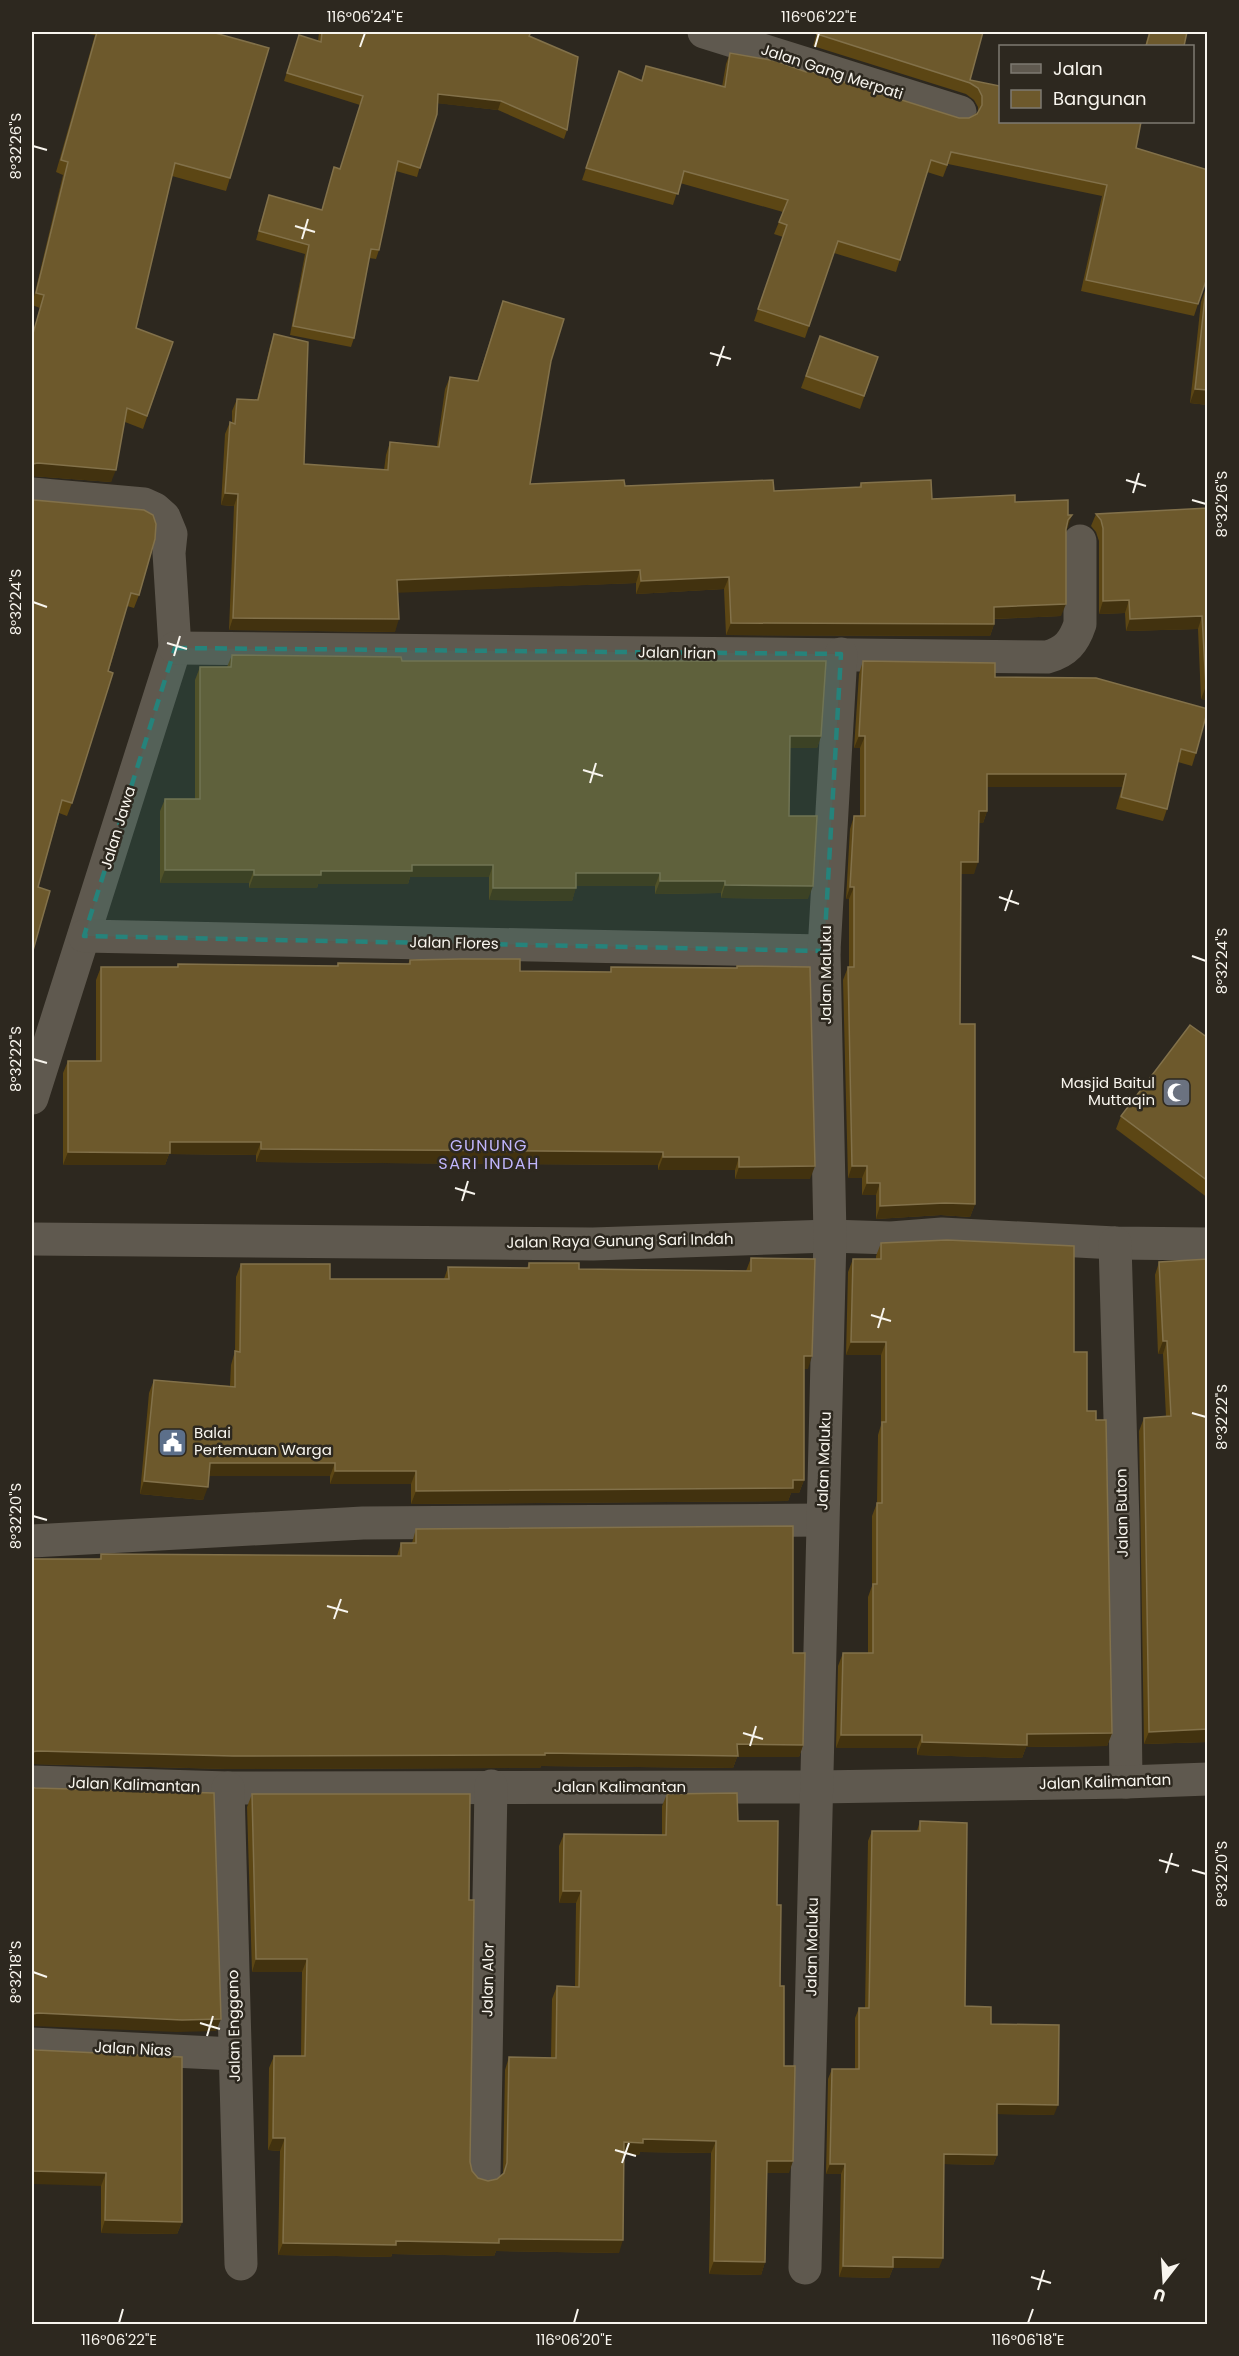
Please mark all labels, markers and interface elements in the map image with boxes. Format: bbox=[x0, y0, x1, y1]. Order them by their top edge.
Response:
text: 116°06'24"E bbox=[327, 6, 403, 27]
text: 116°06'22"E bbox=[781, 6, 857, 27]
street label: Jalan Gang Merpati bbox=[758, 39, 906, 104]
legend bbox=[999, 45, 1194, 123]
text: Jalan bbox=[1053, 56, 1103, 81]
text: Bangunan bbox=[1053, 86, 1147, 111]
text: 8°32'26"S bbox=[5, 113, 26, 179]
text: 8°32'26"S bbox=[1211, 471, 1232, 537]
text: 8°32'24"S bbox=[5, 569, 26, 635]
street label: Jalan Irian bbox=[638, 641, 716, 664]
street label: Jalan Jawa bbox=[95, 784, 140, 872]
street label: Jalan Maluku bbox=[815, 925, 836, 1025]
text: 8°32'24"S bbox=[1211, 928, 1232, 994]
street label: Jalan Flores bbox=[409, 931, 499, 954]
text: 8°32'22"S bbox=[5, 1026, 26, 1092]
place label: Masjid Baitul Muttaqin bbox=[1061, 1072, 1155, 1110]
mosque icon: Masjid Baitul Muttaqin bbox=[1160, 1076, 1192, 1108]
district label: GUNUNG SARI INDAH bbox=[438, 1134, 540, 1175]
street label: Jalan Raya Gunung Sari Indah bbox=[506, 1228, 734, 1253]
text: 8°32'22"S bbox=[1211, 1384, 1232, 1450]
street label: Jalan Maluku bbox=[811, 1411, 836, 1511]
place label: Balai Pertemuan Warga bbox=[194, 1422, 332, 1460]
public building icon: Balai Pertemuan Warga bbox=[157, 1426, 189, 1458]
street label: Jalan Buton bbox=[1110, 1468, 1133, 1558]
text: 8°32'20"S bbox=[5, 1483, 26, 1549]
street label: Jalan Kalimantan bbox=[1038, 1769, 1172, 1794]
street label: Jalan Kalimantan bbox=[67, 1772, 201, 1797]
street label: Jalan Kalimantan bbox=[554, 1776, 686, 1797]
text: 8°32'20"S bbox=[1211, 1841, 1232, 1907]
street label: Jalan Maluku bbox=[800, 1897, 823, 1997]
text: 8°32'18"S bbox=[5, 1941, 26, 2003]
street label: Jalan Alor bbox=[476, 1942, 499, 2017]
street label: Jalan Enggano bbox=[222, 1970, 245, 2082]
street label: Jalan Nias bbox=[94, 2036, 173, 2061]
north arrow bbox=[1134, 2251, 1194, 2311]
text: U bbox=[1151, 2282, 1169, 2308]
text: 116°06'22"E bbox=[81, 2329, 157, 2350]
text: 116°06'20"E bbox=[536, 2329, 612, 2350]
text: 116°06'18"E bbox=[992, 2329, 1064, 2350]

